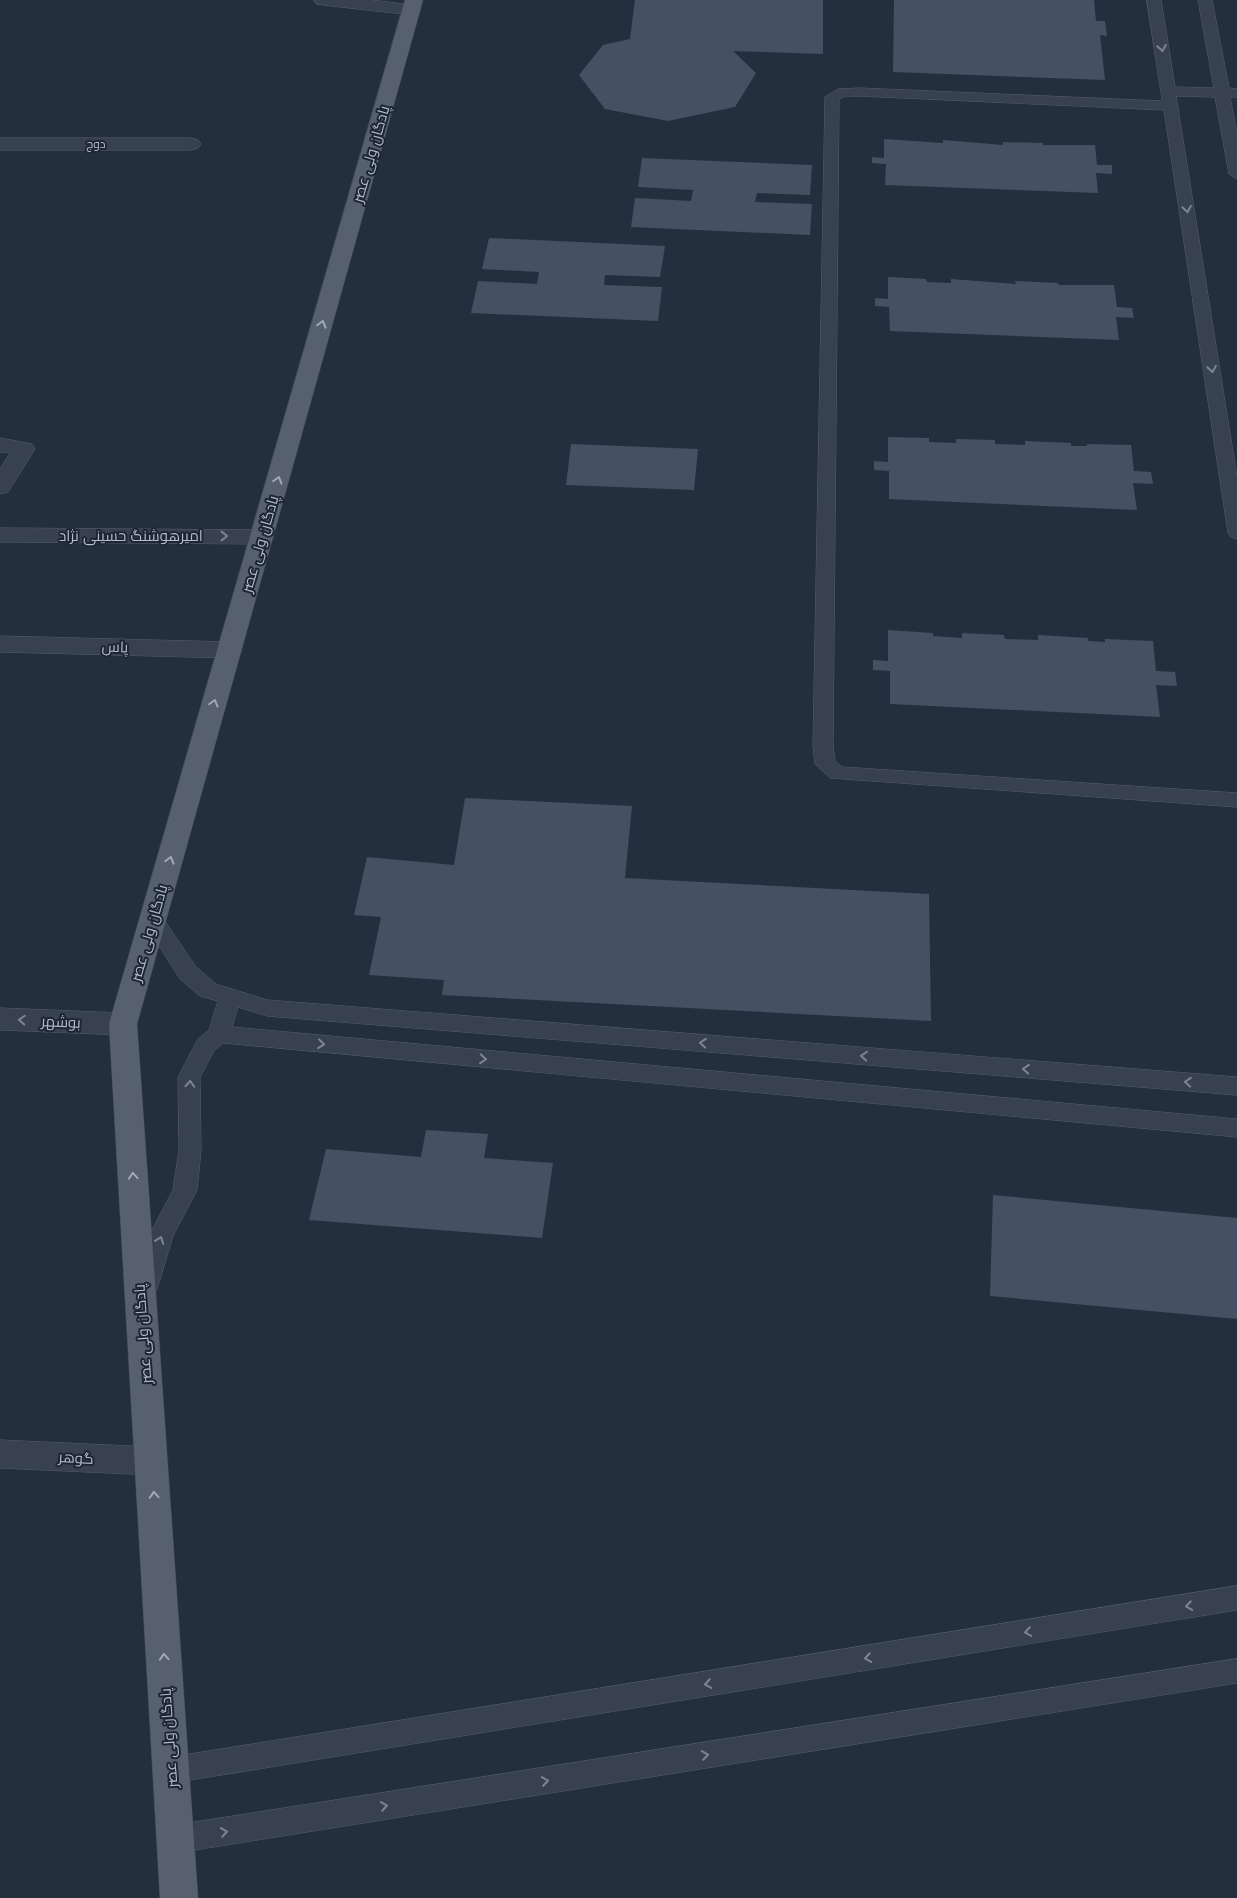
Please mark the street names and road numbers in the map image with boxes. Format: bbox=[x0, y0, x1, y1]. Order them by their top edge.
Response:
street label: پادگان ولی عصر bbox=[347, 103, 394, 206]
street label: دوج bbox=[86, 136, 106, 152]
street label: پادگان ولی عصر bbox=[236, 493, 283, 596]
street label: امیرهوشنگ حسینی نژاد bbox=[59, 526, 203, 546]
street label: پاس bbox=[101, 637, 129, 657]
street label: پادگان ولی عصر bbox=[125, 882, 172, 985]
street label: بوشهر bbox=[40, 1011, 81, 1033]
street label: پادگان ولی عصر bbox=[130, 1283, 157, 1386]
street label: گوهر bbox=[57, 1447, 94, 1468]
street label: پادگان ولی عصر bbox=[156, 1687, 183, 1790]

